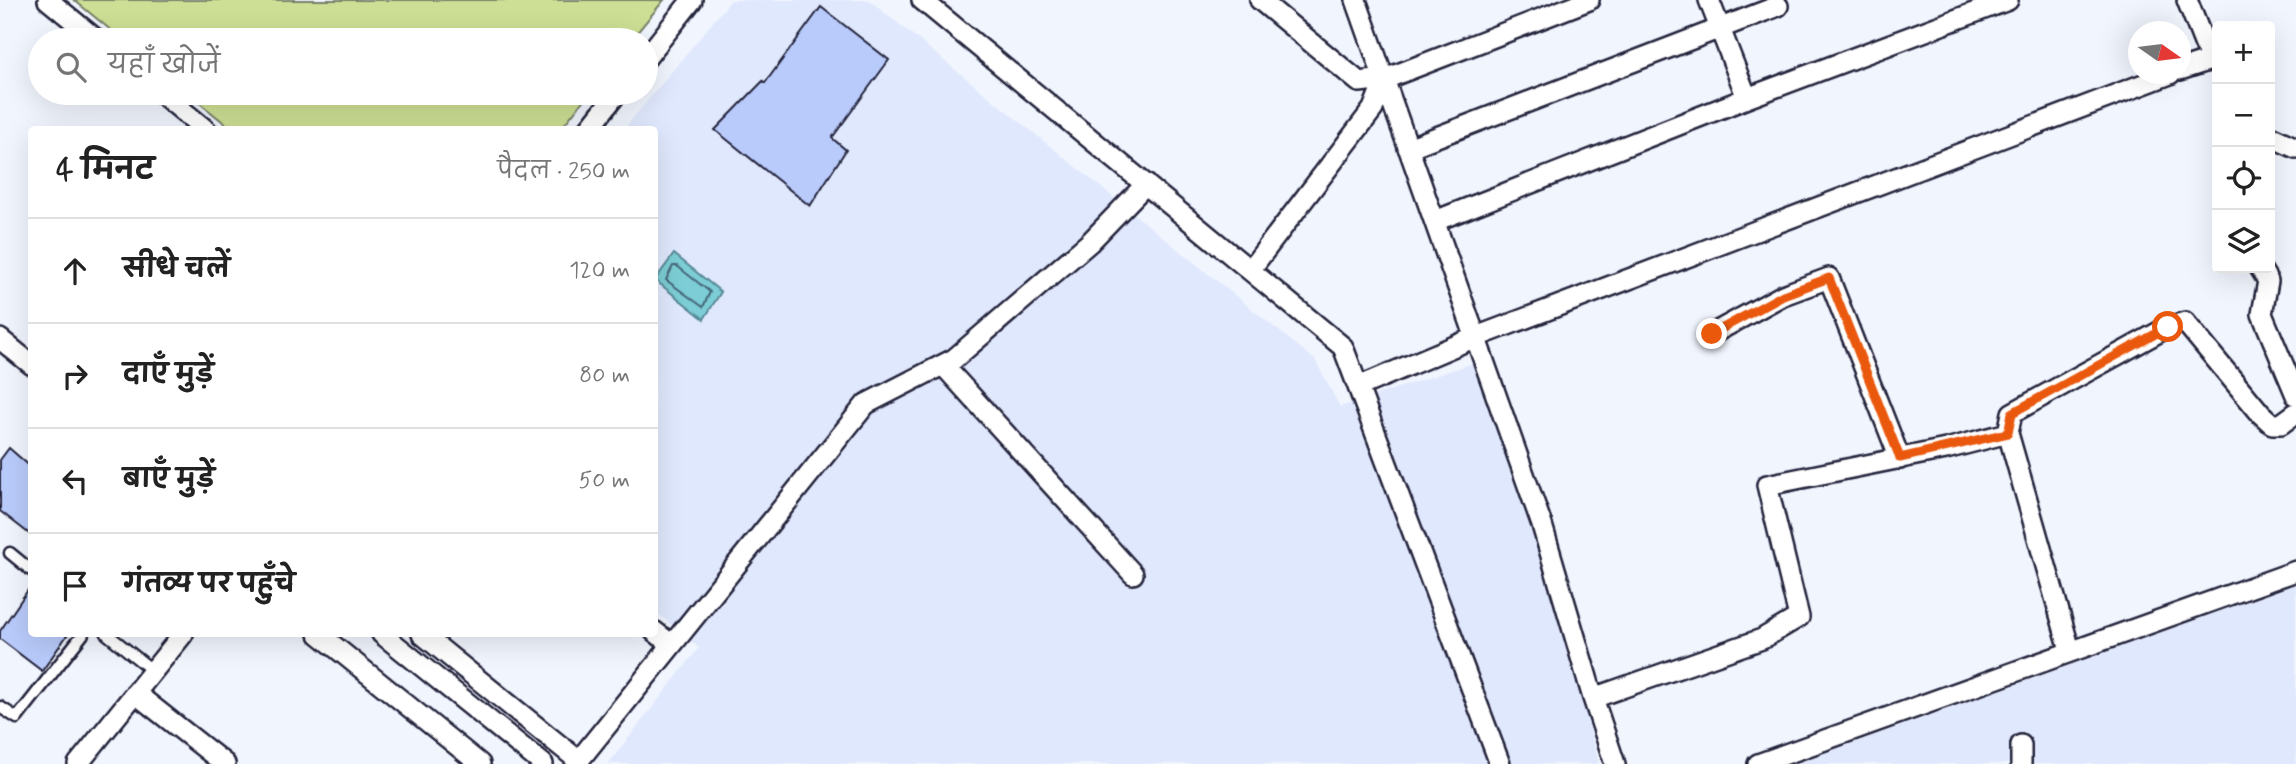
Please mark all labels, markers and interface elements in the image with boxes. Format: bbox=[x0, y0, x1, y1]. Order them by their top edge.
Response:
north arrow bbox=[2128, 21, 2191, 84]
map controls bbox=[2212, 21, 2275, 273]
button: + bbox=[2212, 21, 2275, 84]
search box bbox=[28, 28, 658, 105]
icon: search bbox=[52, 48, 90, 86]
text: यहाँ खोजें bbox=[108, 49, 220, 83]
button: − bbox=[2212, 84, 2275, 147]
button: locate bbox=[2212, 147, 2275, 210]
text: 4 मिनट bbox=[56, 151, 154, 190]
text: पैदल · 250 m bbox=[497, 157, 630, 187]
button: layers bbox=[2212, 210, 2275, 273]
icon: ahead bbox=[56, 252, 94, 290]
text: सीधे चलें bbox=[123, 253, 230, 287]
text: 120 m bbox=[569, 256, 630, 286]
route start bbox=[2152, 311, 2183, 342]
route end bbox=[1696, 318, 1727, 349]
icon: right bbox=[56, 357, 94, 395]
text: दाएँ मुड़ें bbox=[123, 358, 214, 392]
text: 80 m bbox=[579, 361, 630, 391]
icon: left bbox=[56, 462, 94, 500]
text: बाएँ मुड़ें bbox=[123, 463, 215, 497]
text: 50 m bbox=[579, 466, 630, 496]
icon: arrive bbox=[56, 567, 94, 605]
text: गंतव्य पर पहुँचे bbox=[123, 568, 295, 602]

